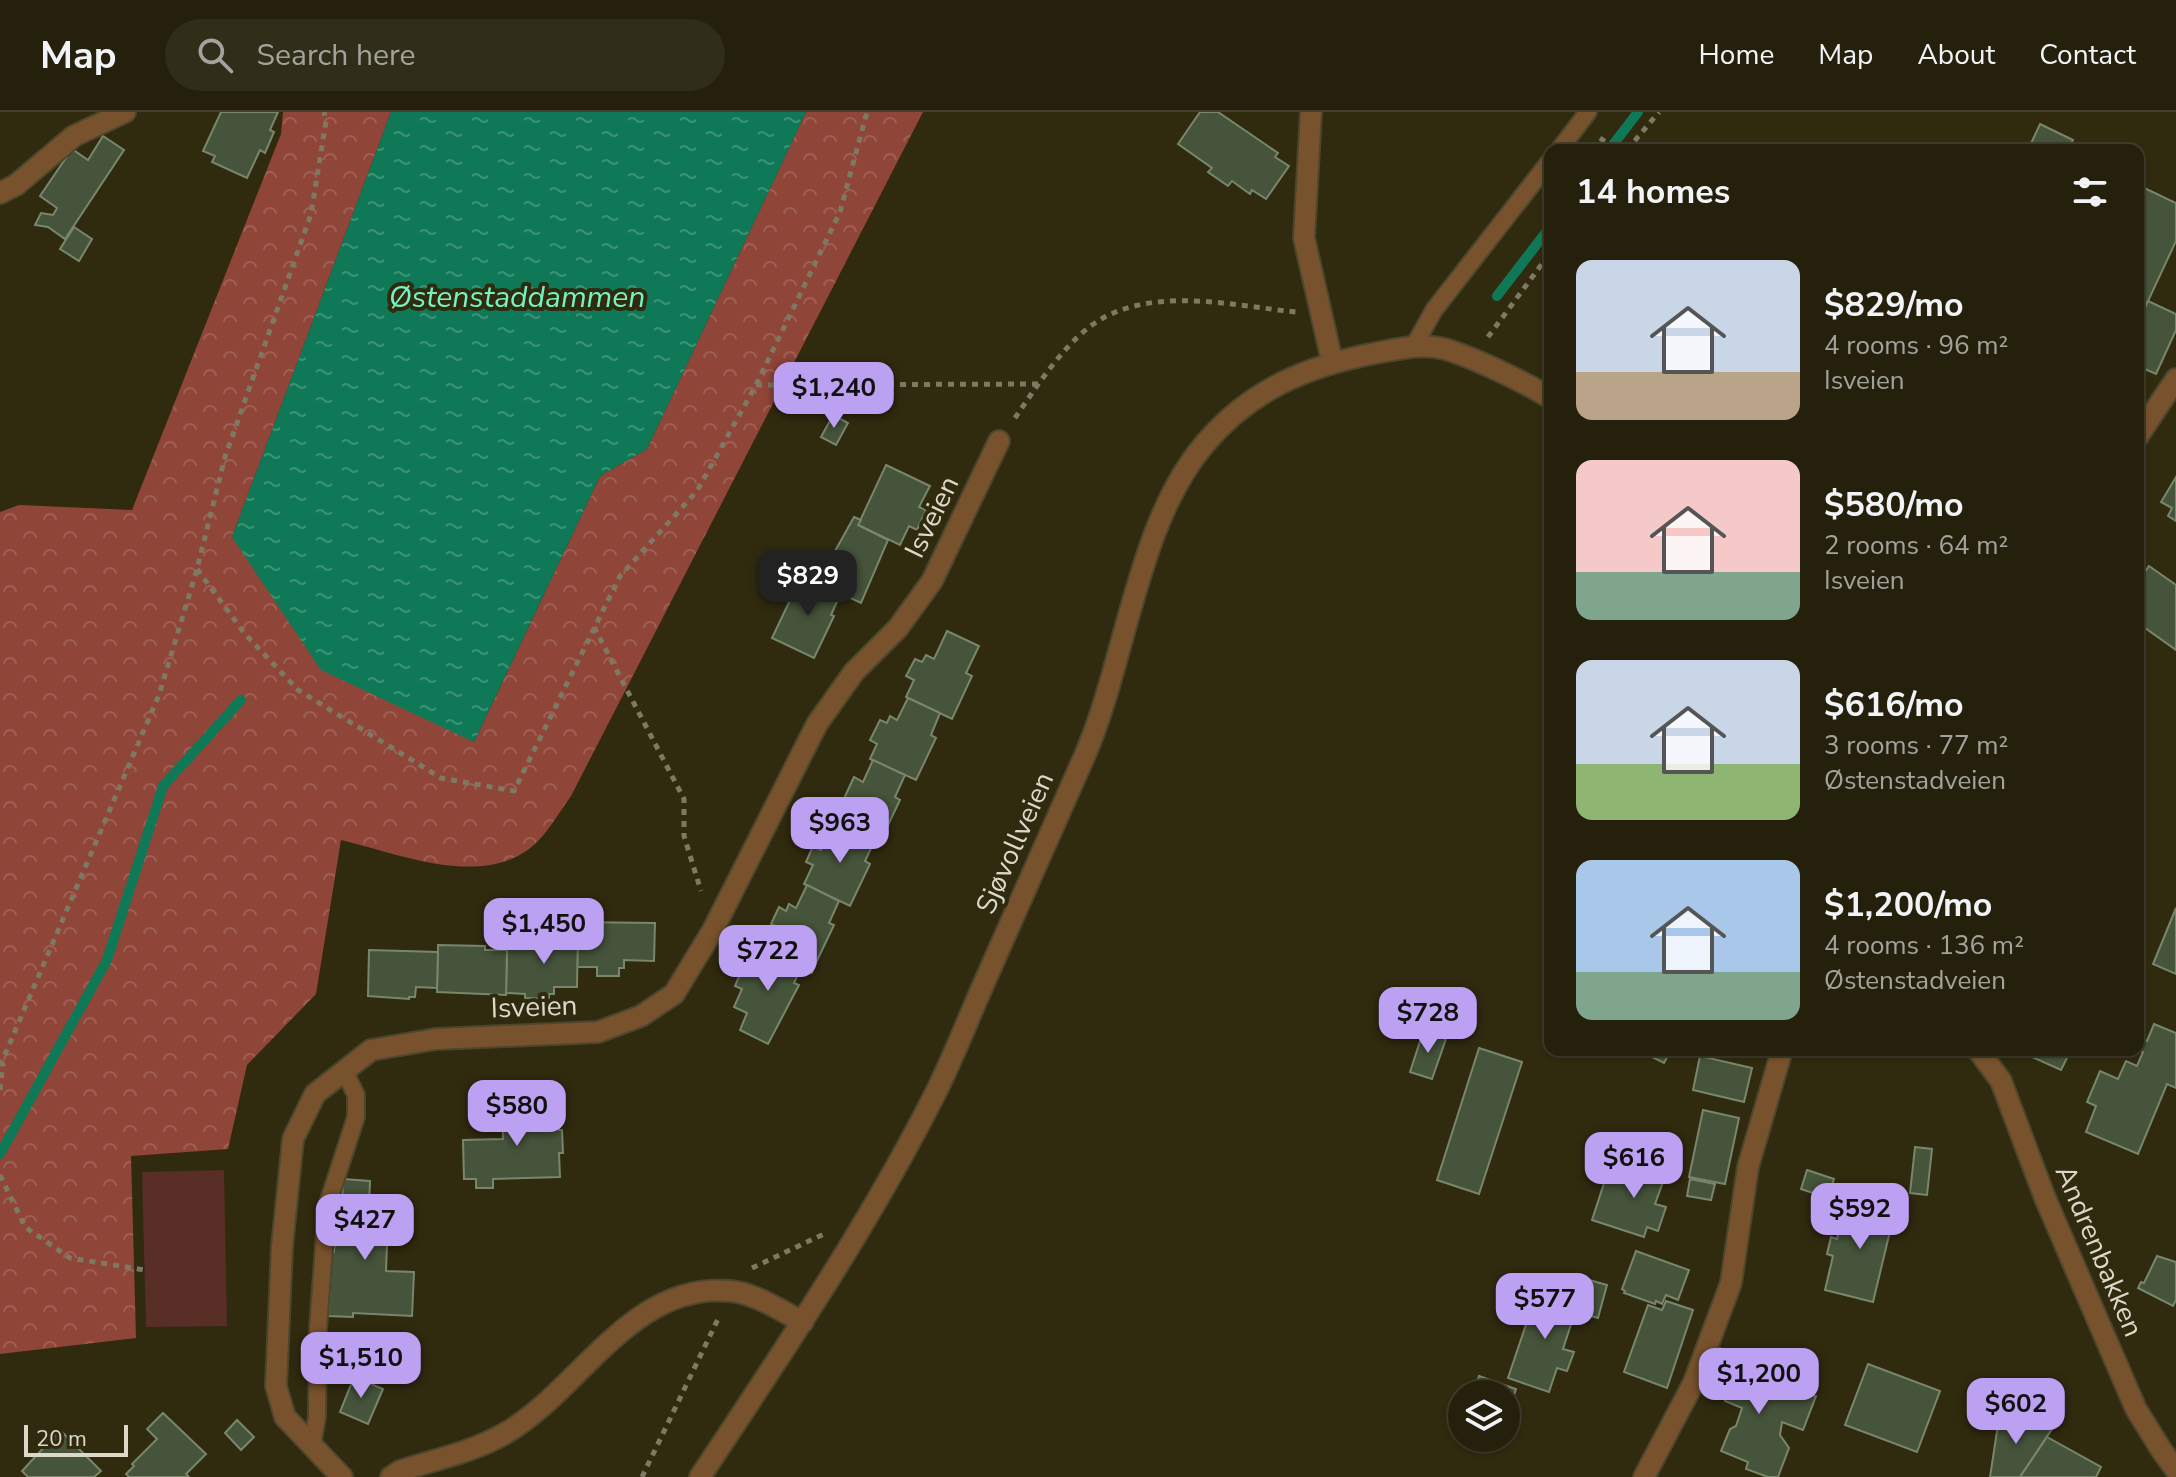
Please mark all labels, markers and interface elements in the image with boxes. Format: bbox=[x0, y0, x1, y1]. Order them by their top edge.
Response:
search box bbox=[165, 19, 725, 91]
text: Map bbox=[40, 30, 117, 81]
icon: search bbox=[193, 33, 237, 77]
text: Search here bbox=[257, 35, 416, 76]
text: Home bbox=[1699, 36, 1774, 74]
text: Map bbox=[1818, 36, 1873, 74]
text: About bbox=[1917, 36, 1995, 74]
text: Contact bbox=[2039, 36, 2136, 74]
text: 14 homes bbox=[1576, 169, 1730, 215]
icon: filters bbox=[2068, 170, 2112, 214]
water label: Østenstaddammen bbox=[389, 277, 645, 318]
text: $829/mo bbox=[1824, 282, 1964, 328]
icon: home bbox=[1640, 292, 1736, 388]
text: 4 rooms · 96 m² bbox=[1824, 328, 2008, 363]
pin: $1,240 bbox=[769, 362, 899, 430]
text: Isveien bbox=[1824, 363, 1905, 398]
text: $1,240 bbox=[792, 370, 876, 405]
street label: Isveien bbox=[896, 470, 968, 564]
text: $580/mo bbox=[1824, 482, 1964, 528]
icon: home bbox=[1640, 492, 1736, 588]
text: 2 rooms · 64 m² bbox=[1824, 528, 2008, 563]
pin: $829 bbox=[761, 550, 855, 618]
text: $829 bbox=[777, 558, 839, 593]
text: Isveien bbox=[1824, 563, 1905, 598]
text: $616/mo bbox=[1824, 682, 1964, 728]
icon: home bbox=[1640, 692, 1736, 788]
text: 3 rooms · 77 m² bbox=[1824, 728, 2008, 763]
text: Østenstadveien bbox=[1824, 763, 2006, 798]
street label: Sjøvollveien bbox=[967, 766, 1063, 920]
pin: $963 bbox=[793, 797, 887, 865]
text: $963 bbox=[809, 805, 871, 840]
text: $1,200/mo bbox=[1824, 882, 1992, 928]
icon: home bbox=[1640, 892, 1736, 988]
pin: $1,450 bbox=[479, 898, 609, 966]
text: $1,450 bbox=[502, 906, 586, 941]
pin: $722 bbox=[721, 925, 815, 993]
text: 4 rooms · 136 m² bbox=[1824, 928, 2024, 963]
text: $722 bbox=[737, 933, 799, 968]
text: Østenstadveien bbox=[1824, 963, 2006, 998]
street label: Isveien bbox=[490, 986, 578, 1028]
pin: $728 bbox=[1381, 987, 1475, 1055]
text: $728 bbox=[1397, 995, 1459, 1030]
pin: $580 bbox=[470, 1080, 564, 1148]
text: $580 bbox=[486, 1088, 548, 1123]
pin: $616 bbox=[1587, 1132, 1681, 1200]
text: $616 bbox=[1603, 1140, 1665, 1175]
street label: Andrenbakken bbox=[2046, 1159, 2152, 1343]
pin: $592 bbox=[1813, 1183, 1907, 1251]
text: $592 bbox=[1829, 1191, 1891, 1226]
pin: $427 bbox=[318, 1194, 412, 1262]
text: $427 bbox=[334, 1202, 396, 1237]
pin: $577 bbox=[1498, 1273, 1592, 1341]
text: $577 bbox=[1514, 1281, 1576, 1316]
pin: $1,510 bbox=[296, 1332, 426, 1400]
text: $1,510 bbox=[319, 1340, 403, 1375]
pin: $1,200 bbox=[1694, 1348, 1824, 1416]
text: $1,200 bbox=[1717, 1356, 1801, 1391]
pin: $602 bbox=[1969, 1378, 2063, 1446]
map controls bbox=[1448, 1380, 1520, 1452]
button: layers bbox=[1448, 1380, 1520, 1452]
text: $602 bbox=[1985, 1386, 2047, 1421]
scale bar bbox=[24, 1421, 128, 1457]
text: 20 m bbox=[36, 1424, 87, 1454]

